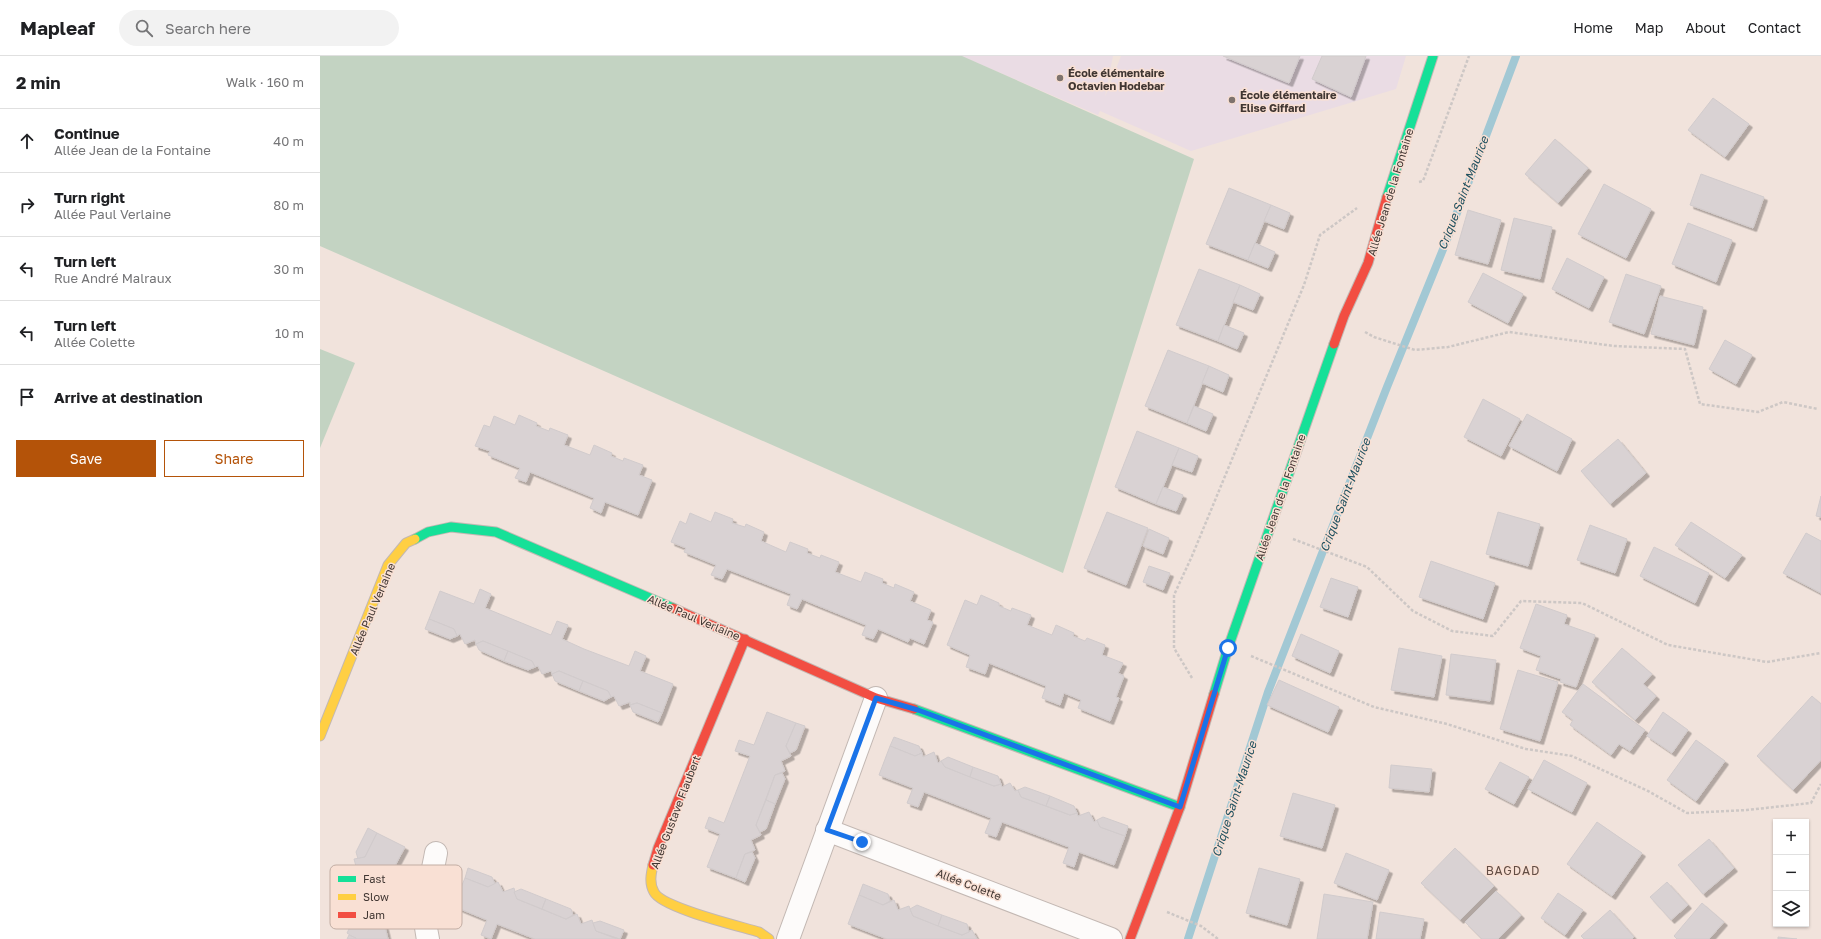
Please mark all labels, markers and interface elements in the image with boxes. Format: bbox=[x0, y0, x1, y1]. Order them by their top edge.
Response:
search box bbox=[119, 10, 399, 46]
text: Mapleaf bbox=[20, 16, 95, 39]
icon: search bbox=[133, 17, 155, 39]
text: Search here bbox=[165, 19, 251, 37]
text: Home bbox=[1573, 19, 1613, 36]
text: Map bbox=[1635, 19, 1663, 36]
text: About bbox=[1685, 19, 1726, 36]
text: Contact bbox=[1748, 19, 1801, 36]
place label: École élémentaire Octavien Hodebar bbox=[1068, 66, 1165, 92]
text: 2 min bbox=[16, 72, 60, 93]
marker: École élémentaire Octavien Hodebar bbox=[1055, 73, 1065, 83]
text: Walk · 160 m bbox=[226, 74, 304, 90]
place label: École élémentaire Elise Giffard bbox=[1240, 88, 1337, 114]
marker: École élémentaire Elise Giffard bbox=[1227, 95, 1237, 105]
text: Continue bbox=[54, 124, 120, 142]
street label: Allée Jean de la Fontaine bbox=[1364, 127, 1416, 257]
icon: ahead bbox=[16, 130, 38, 152]
text: 40 m bbox=[273, 133, 304, 149]
water label: Crique Saint-Maurice bbox=[1434, 133, 1492, 252]
text: Allée Jean de la Fontaine bbox=[54, 142, 211, 158]
text: Turn right bbox=[54, 188, 125, 206]
icon: right bbox=[16, 194, 38, 216]
text: 80 m bbox=[273, 197, 304, 213]
text: Allée Paul Verlaine bbox=[54, 206, 171, 222]
text: Turn left bbox=[54, 252, 116, 270]
icon: left bbox=[16, 258, 38, 280]
text: 30 m bbox=[274, 261, 304, 277]
text: Rue André Malraux bbox=[54, 270, 172, 286]
text: Turn left bbox=[54, 316, 116, 334]
icon: left bbox=[16, 322, 38, 344]
text: 10 m bbox=[275, 325, 304, 341]
text: Allée Colette bbox=[54, 334, 135, 350]
icon: arrive bbox=[16, 386, 38, 408]
text: Arrive at destination bbox=[54, 388, 203, 406]
street label: Allée Jean de la Fontaine bbox=[1252, 432, 1308, 562]
water label: Crique Saint-Maurice bbox=[1316, 435, 1374, 554]
button: Save bbox=[16, 440, 156, 477]
button: Share bbox=[164, 440, 304, 477]
street label: Allée Paul Verlaine bbox=[347, 561, 397, 657]
street label: Allée Paul Verlaine bbox=[646, 592, 742, 642]
route start bbox=[1219, 639, 1237, 657]
water label: Crique Saint-Maurice bbox=[1208, 738, 1260, 859]
street label: Allée Gustave Flaubert bbox=[647, 754, 703, 870]
map controls bbox=[1773, 819, 1809, 927]
button: + bbox=[1773, 819, 1809, 855]
route end bbox=[853, 833, 871, 851]
button: − bbox=[1773, 855, 1809, 891]
district label: BAGDAD bbox=[1486, 863, 1540, 878]
legend bbox=[330, 865, 462, 929]
street label: Allée Colette bbox=[935, 866, 1003, 902]
text: Fast bbox=[363, 872, 386, 885]
text: Slow bbox=[363, 890, 389, 903]
button: layers bbox=[1773, 891, 1809, 927]
text: Jam bbox=[363, 908, 385, 921]

